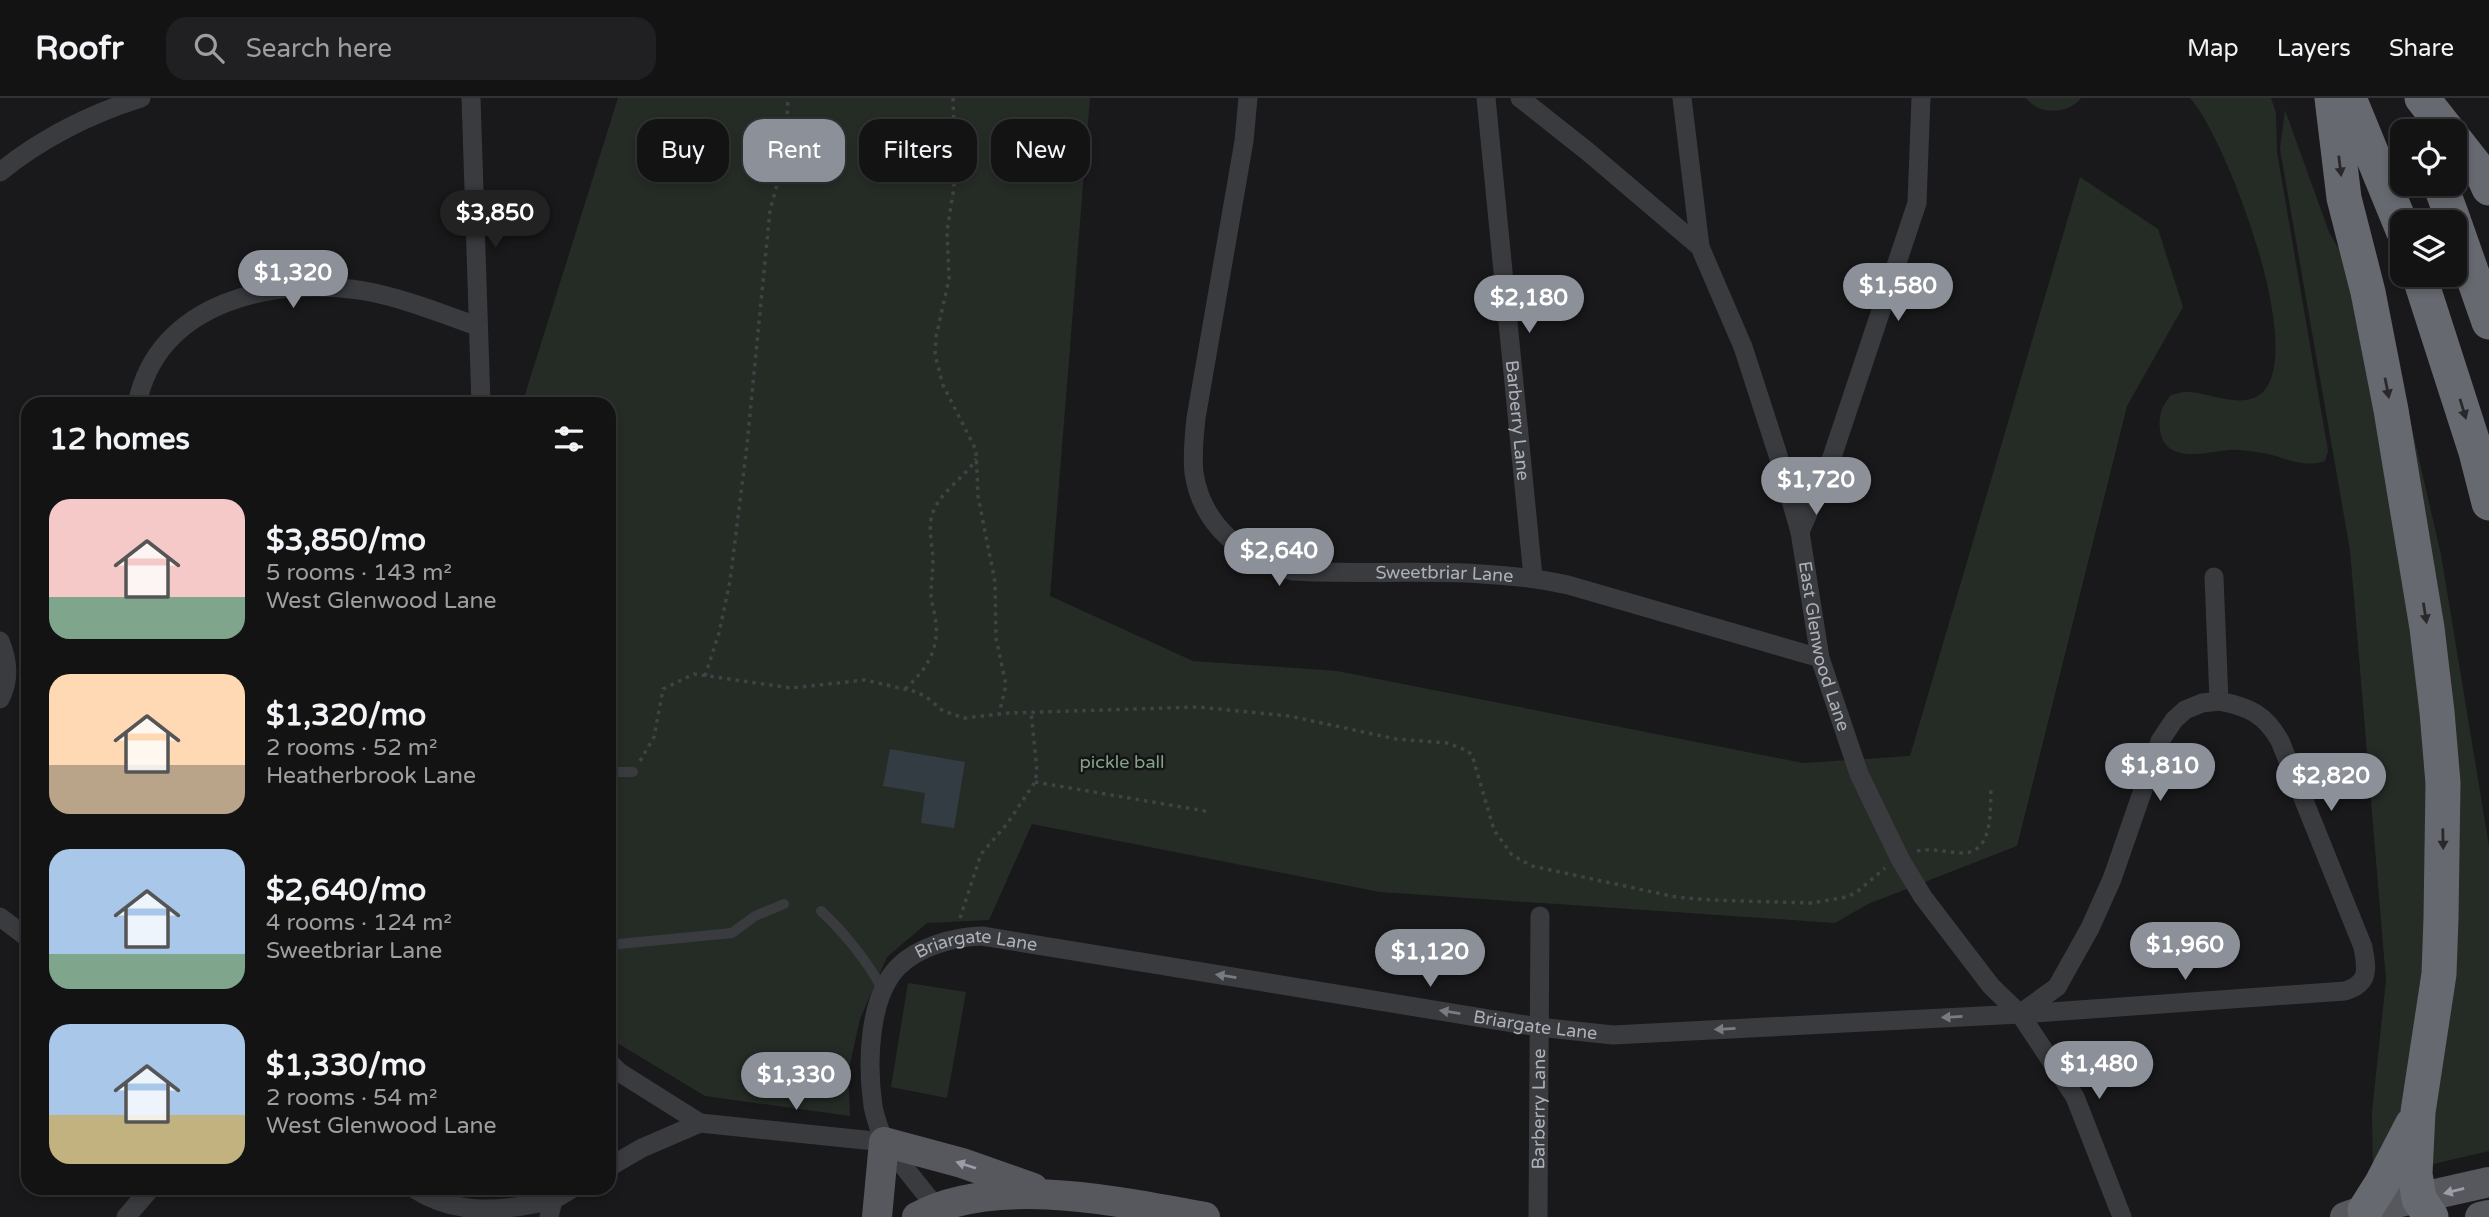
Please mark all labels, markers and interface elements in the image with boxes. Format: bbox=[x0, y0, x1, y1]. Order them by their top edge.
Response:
search box bbox=[166, 17, 656, 80]
text: Roofr bbox=[35, 29, 124, 68]
icon: search bbox=[190, 29, 228, 67]
text: Search here bbox=[246, 33, 392, 64]
text: Map bbox=[2187, 34, 2239, 63]
text: Layers bbox=[2277, 34, 2351, 63]
text: Share bbox=[2389, 34, 2454, 63]
chip: Buy bbox=[637, 119, 729, 182]
chip: Rent bbox=[743, 119, 845, 182]
chip: Filters bbox=[859, 119, 977, 182]
chip: New bbox=[991, 119, 1090, 182]
map controls bbox=[2390, 119, 2467, 287]
button: locate bbox=[2390, 119, 2467, 196]
one-way arrow bbox=[2335, 155, 2346, 177]
pin: $3,850 bbox=[438, 190, 552, 250]
text: $3,850 bbox=[456, 199, 534, 227]
button: layers bbox=[2390, 210, 2467, 287]
pin: $1,320 bbox=[236, 250, 350, 310]
text: $1,320 bbox=[254, 259, 332, 287]
pin: $1,580 bbox=[1841, 264, 1955, 323]
text: $1,580 bbox=[1859, 272, 1937, 300]
pin: $2,180 bbox=[1472, 275, 1586, 335]
text: $2,180 bbox=[1490, 284, 1568, 312]
street label: Barberry Lane bbox=[1501, 359, 1534, 482]
one-way arrow bbox=[2381, 377, 2392, 399]
one-way arrow bbox=[2458, 399, 2469, 420]
icon: filters bbox=[550, 420, 588, 458]
text: 12 homes bbox=[49, 421, 190, 458]
pin: $1,720 bbox=[1759, 458, 1873, 517]
text: $1,720 bbox=[1777, 466, 1855, 494]
text: $3,850/mo bbox=[266, 522, 426, 559]
icon: home bbox=[105, 527, 189, 611]
pin: $2,640 bbox=[1222, 528, 1336, 588]
text: $2,640 bbox=[1240, 537, 1318, 565]
text: 5 rooms · 143 m² bbox=[266, 559, 452, 587]
street label: East Glenwood Lane bbox=[1794, 559, 1855, 734]
street label: Sweetbriar Lane bbox=[1375, 561, 1514, 587]
text: West Glenwood Lane bbox=[266, 587, 497, 615]
one-way arrow bbox=[2419, 602, 2430, 624]
text: $1,320/mo bbox=[266, 697, 426, 734]
icon: home bbox=[105, 702, 189, 786]
text: 2 rooms · 52 m² bbox=[266, 734, 437, 762]
pin: $1,810 bbox=[2103, 744, 2217, 803]
park label: pickle ball bbox=[1079, 751, 1165, 773]
text: $1,810 bbox=[2121, 752, 2199, 780]
pin: $2,820 bbox=[2274, 754, 2388, 813]
text: Heatherbrook Lane bbox=[266, 762, 476, 790]
text: $2,820 bbox=[2292, 762, 2370, 790]
one-way arrow bbox=[2438, 828, 2449, 850]
text: $2,640/mo bbox=[266, 872, 426, 909]
icon: home bbox=[105, 877, 189, 961]
text: 4 rooms · 124 m² bbox=[266, 909, 452, 937]
pin: $1,960 bbox=[2128, 922, 2242, 982]
street label: Briargate Lane bbox=[911, 925, 1039, 963]
pin: $1,120 bbox=[1373, 930, 1487, 989]
text: $1,960 bbox=[2146, 931, 2224, 959]
text: Sweetbriar Lane bbox=[266, 937, 442, 965]
text: $1,120 bbox=[1391, 938, 1469, 966]
one-way arrow bbox=[1215, 970, 1237, 981]
one-way arrow bbox=[1439, 1006, 1461, 1017]
street label: Briargate Lane bbox=[1472, 1006, 1599, 1044]
one-way arrow bbox=[1941, 1012, 1963, 1023]
one-way arrow bbox=[1714, 1024, 1736, 1035]
pin: $1,480 bbox=[2042, 1042, 2156, 1101]
text: $1,330/mo bbox=[266, 1047, 426, 1084]
street label: Barberry Lane bbox=[1527, 1048, 1550, 1170]
text: $1,480 bbox=[2060, 1050, 2138, 1078]
icon: home bbox=[105, 1052, 189, 1136]
pin: $1,330 bbox=[739, 1052, 853, 1112]
text: $1,330 bbox=[757, 1061, 835, 1089]
text: 2 rooms · 54 m² bbox=[266, 1084, 437, 1112]
text: West Glenwood Lane bbox=[266, 1112, 497, 1140]
one-way arrow bbox=[955, 1159, 976, 1169]
one-way arrow bbox=[2443, 1186, 2465, 1197]

